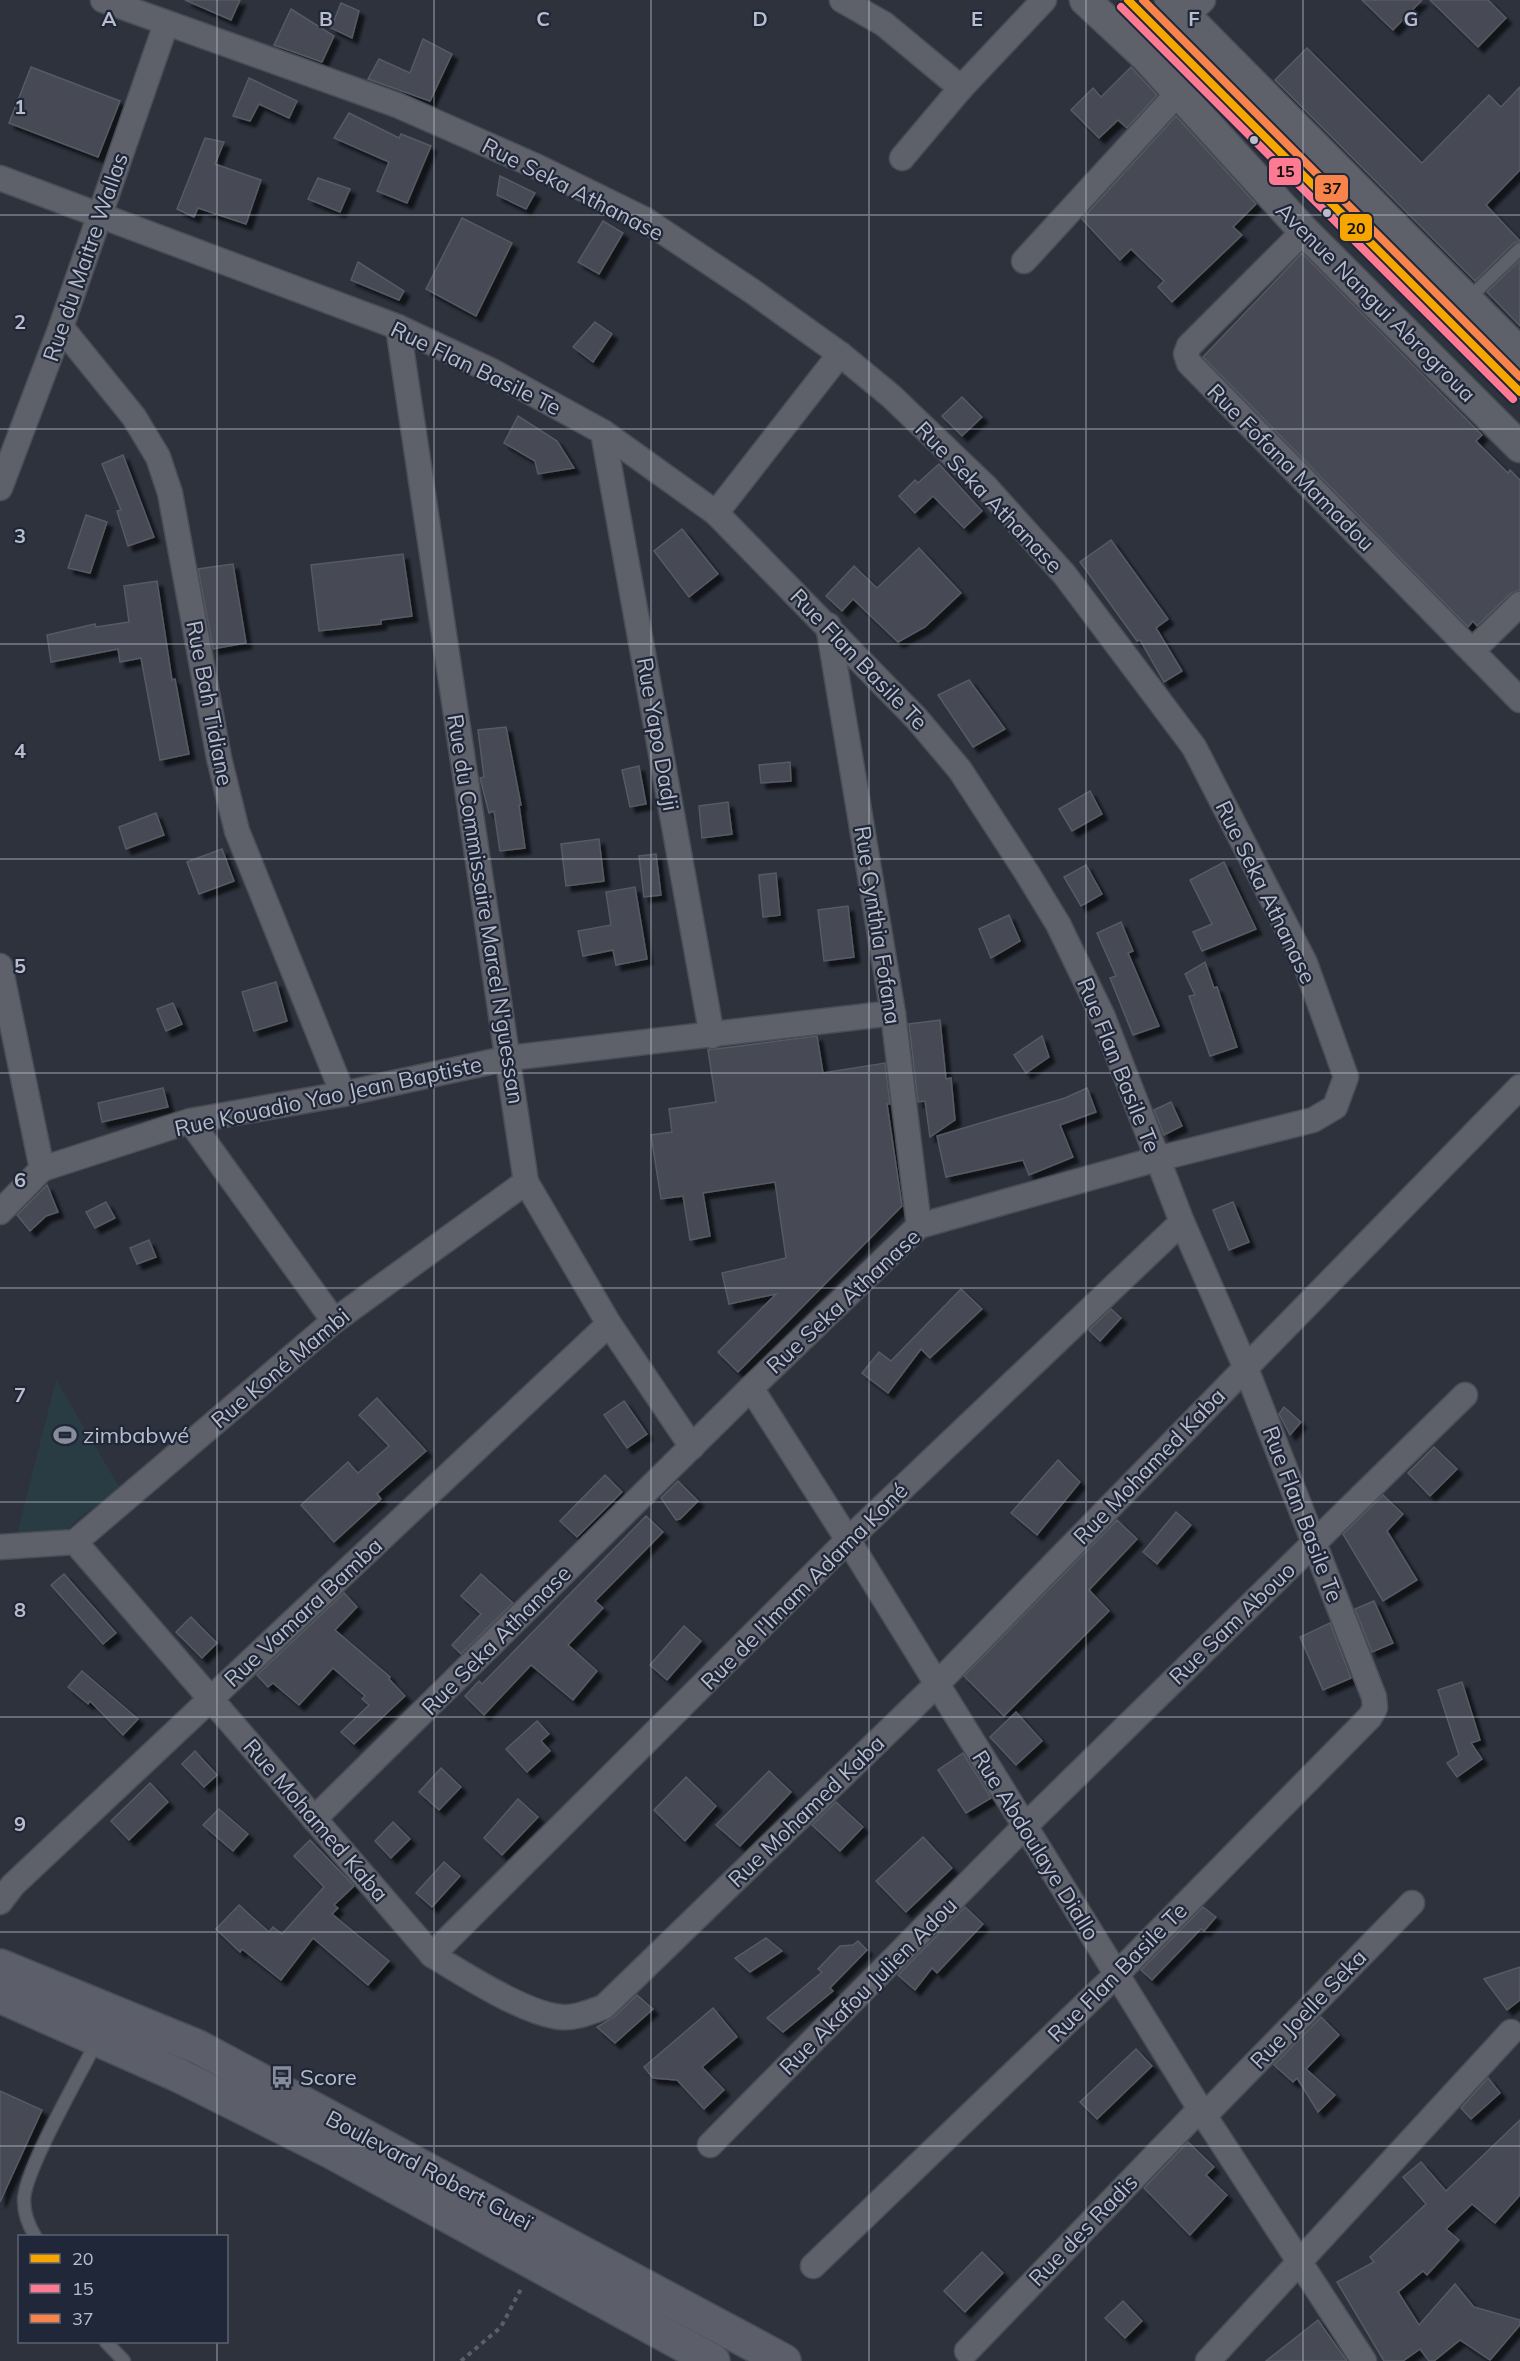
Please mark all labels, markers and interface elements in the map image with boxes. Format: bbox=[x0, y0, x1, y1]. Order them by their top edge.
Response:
text: A bbox=[102, 6, 117, 31]
text: B bbox=[319, 6, 333, 31]
text: C bbox=[536, 6, 550, 31]
text: D bbox=[752, 6, 768, 31]
text: E bbox=[971, 6, 983, 31]
text: F bbox=[1188, 6, 1200, 31]
text: G bbox=[1404, 6, 1418, 31]
text: 1 bbox=[14, 94, 26, 119]
street label: Rue Seka Athanase bbox=[477, 131, 669, 247]
unlabelled marker bbox=[1248, 134, 1260, 146]
street label: Rue du Maitre Wallas bbox=[36, 149, 134, 365]
line badge: 15 bbox=[1268, 157, 1302, 186]
text: 15 bbox=[1275, 161, 1295, 181]
line badge: 37 bbox=[1314, 174, 1349, 203]
text: 37 bbox=[1322, 178, 1342, 198]
street label: Avenue Nangui Abrogroua bbox=[1270, 196, 1482, 408]
unlabelled marker bbox=[1321, 207, 1333, 219]
line badge: 20 bbox=[1339, 213, 1373, 242]
text: 20 bbox=[1346, 218, 1366, 238]
text: 2 bbox=[14, 309, 26, 334]
street label: Rue Flan Basile Te bbox=[386, 315, 566, 421]
street label: Rue Fofana Mamadou bbox=[1201, 377, 1381, 557]
street label: Rue Seka Athanase bbox=[909, 415, 1069, 579]
text: 3 bbox=[14, 523, 26, 548]
street label: Rue Flan Basile Te bbox=[784, 582, 934, 736]
street label: Rue Bah Tidiane bbox=[180, 618, 240, 788]
street label: Rue Yapo Dadji bbox=[631, 655, 685, 813]
street label: Rue du Commissaire Marcel N'guessan bbox=[441, 712, 531, 1106]
text: 4 bbox=[14, 738, 26, 763]
street label: Rue Seka Athanase bbox=[1210, 796, 1322, 988]
street label: Rue Cynthia Fofana bbox=[848, 824, 908, 1026]
text: 5 bbox=[14, 953, 26, 978]
street label: Rue Flan Basile Te bbox=[1071, 974, 1167, 1156]
street label: Rue Kouadio Yao Jean Baptiste bbox=[172, 1050, 484, 1142]
text: 6 bbox=[14, 1167, 26, 1192]
street label: Rue Seka Athanase bbox=[760, 1223, 926, 1379]
street label: Rue Koné Mambi bbox=[205, 1302, 355, 1434]
text: 7 bbox=[14, 1382, 26, 1407]
street label: Rue Mohamed Kaba bbox=[1067, 1382, 1231, 1550]
place label: zimbabwé bbox=[83, 1421, 189, 1449]
sports icon: zimbabwé bbox=[52, 1422, 78, 1448]
street label: Rue Flan Basile Te bbox=[1257, 1422, 1349, 1606]
street label: Rue de l'Imam Adama Koné bbox=[694, 1476, 914, 1696]
street label: Rue Vamara Bamba bbox=[218, 1531, 388, 1693]
street label: Rue Sam Abouo bbox=[1163, 1556, 1301, 1690]
street label: Rue Seka Athanase bbox=[415, 1559, 577, 1721]
text: 8 bbox=[14, 1597, 26, 1622]
street label: Rue Mohamed Kaba bbox=[722, 1729, 890, 1893]
street label: Rue Mohamed Kaba bbox=[238, 1733, 394, 1907]
street label: Rue Abdoulaye Diallo bbox=[966, 1745, 1106, 1945]
text: 9 bbox=[14, 1811, 26, 1836]
street label: Rue Akafou Julien Adou bbox=[773, 1891, 963, 2081]
street label: Rue Flan Basile Te bbox=[1041, 1896, 1193, 2048]
street label: Rue Joelle Seka bbox=[1244, 1943, 1372, 2075]
place label: Score bbox=[300, 2063, 357, 2091]
bus stop icon: Score bbox=[269, 2064, 295, 2090]
street label: Boulevard Robert Gueï bbox=[321, 2104, 538, 2237]
street label: Rue des Radis bbox=[1023, 2168, 1143, 2292]
legend bbox=[18, 2235, 228, 2343]
text: 20 bbox=[72, 2247, 94, 2270]
text: 15 bbox=[72, 2277, 94, 2300]
text: 37 bbox=[72, 2307, 94, 2330]

